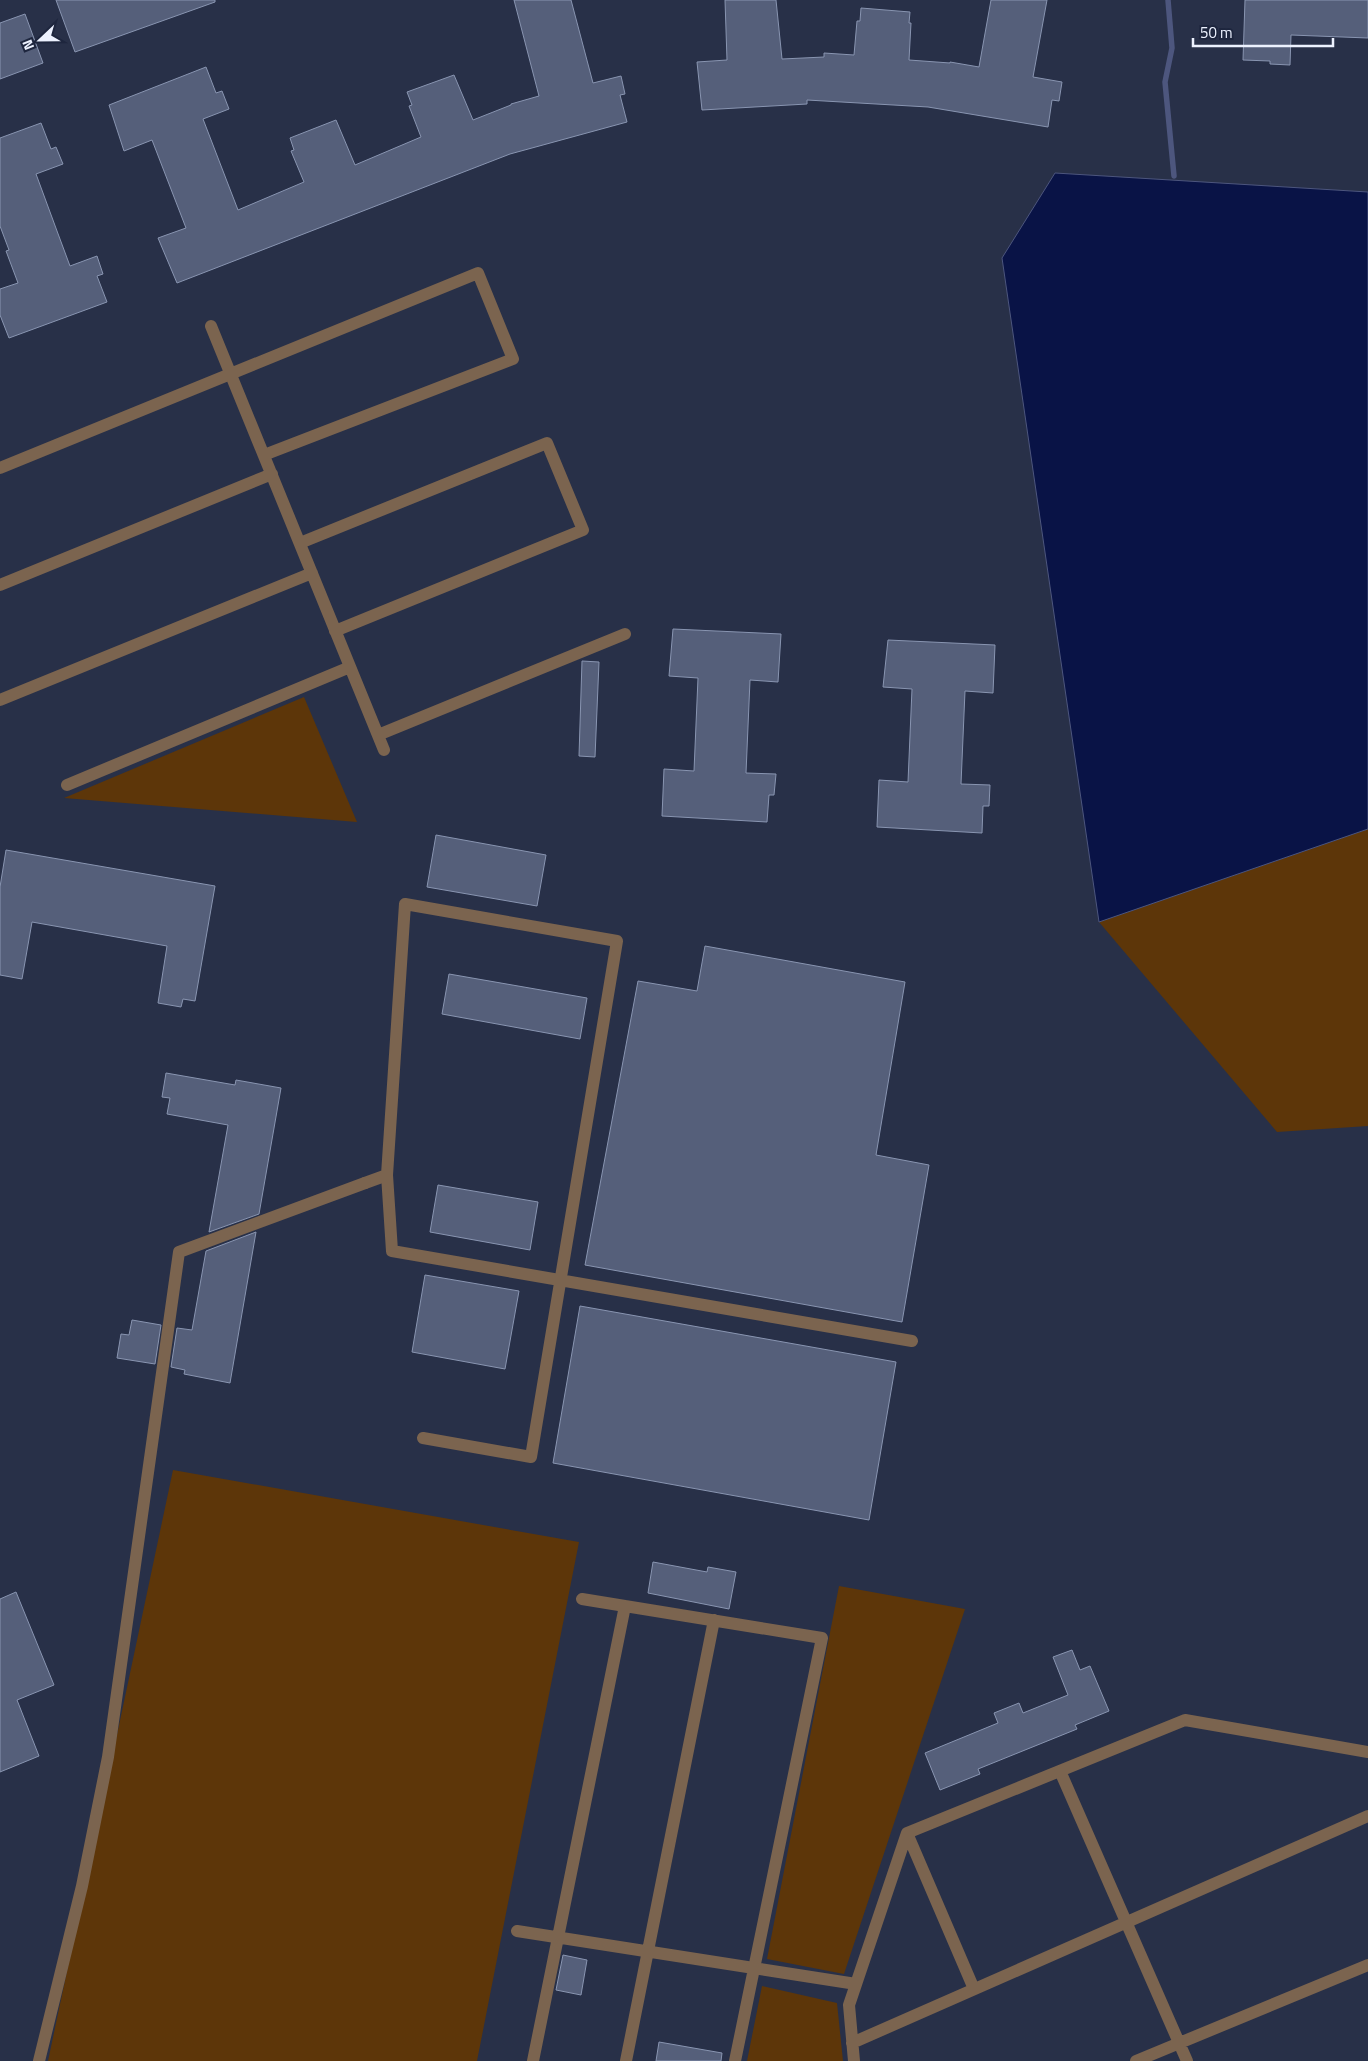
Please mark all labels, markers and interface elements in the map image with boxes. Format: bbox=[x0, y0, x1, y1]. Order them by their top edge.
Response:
north arrow bbox=[15, 15, 65, 65]
scale bar bbox=[1193, 15, 1333, 47]
text: 50 m bbox=[1200, 21, 1233, 44]
text: N bbox=[16, 37, 39, 53]

